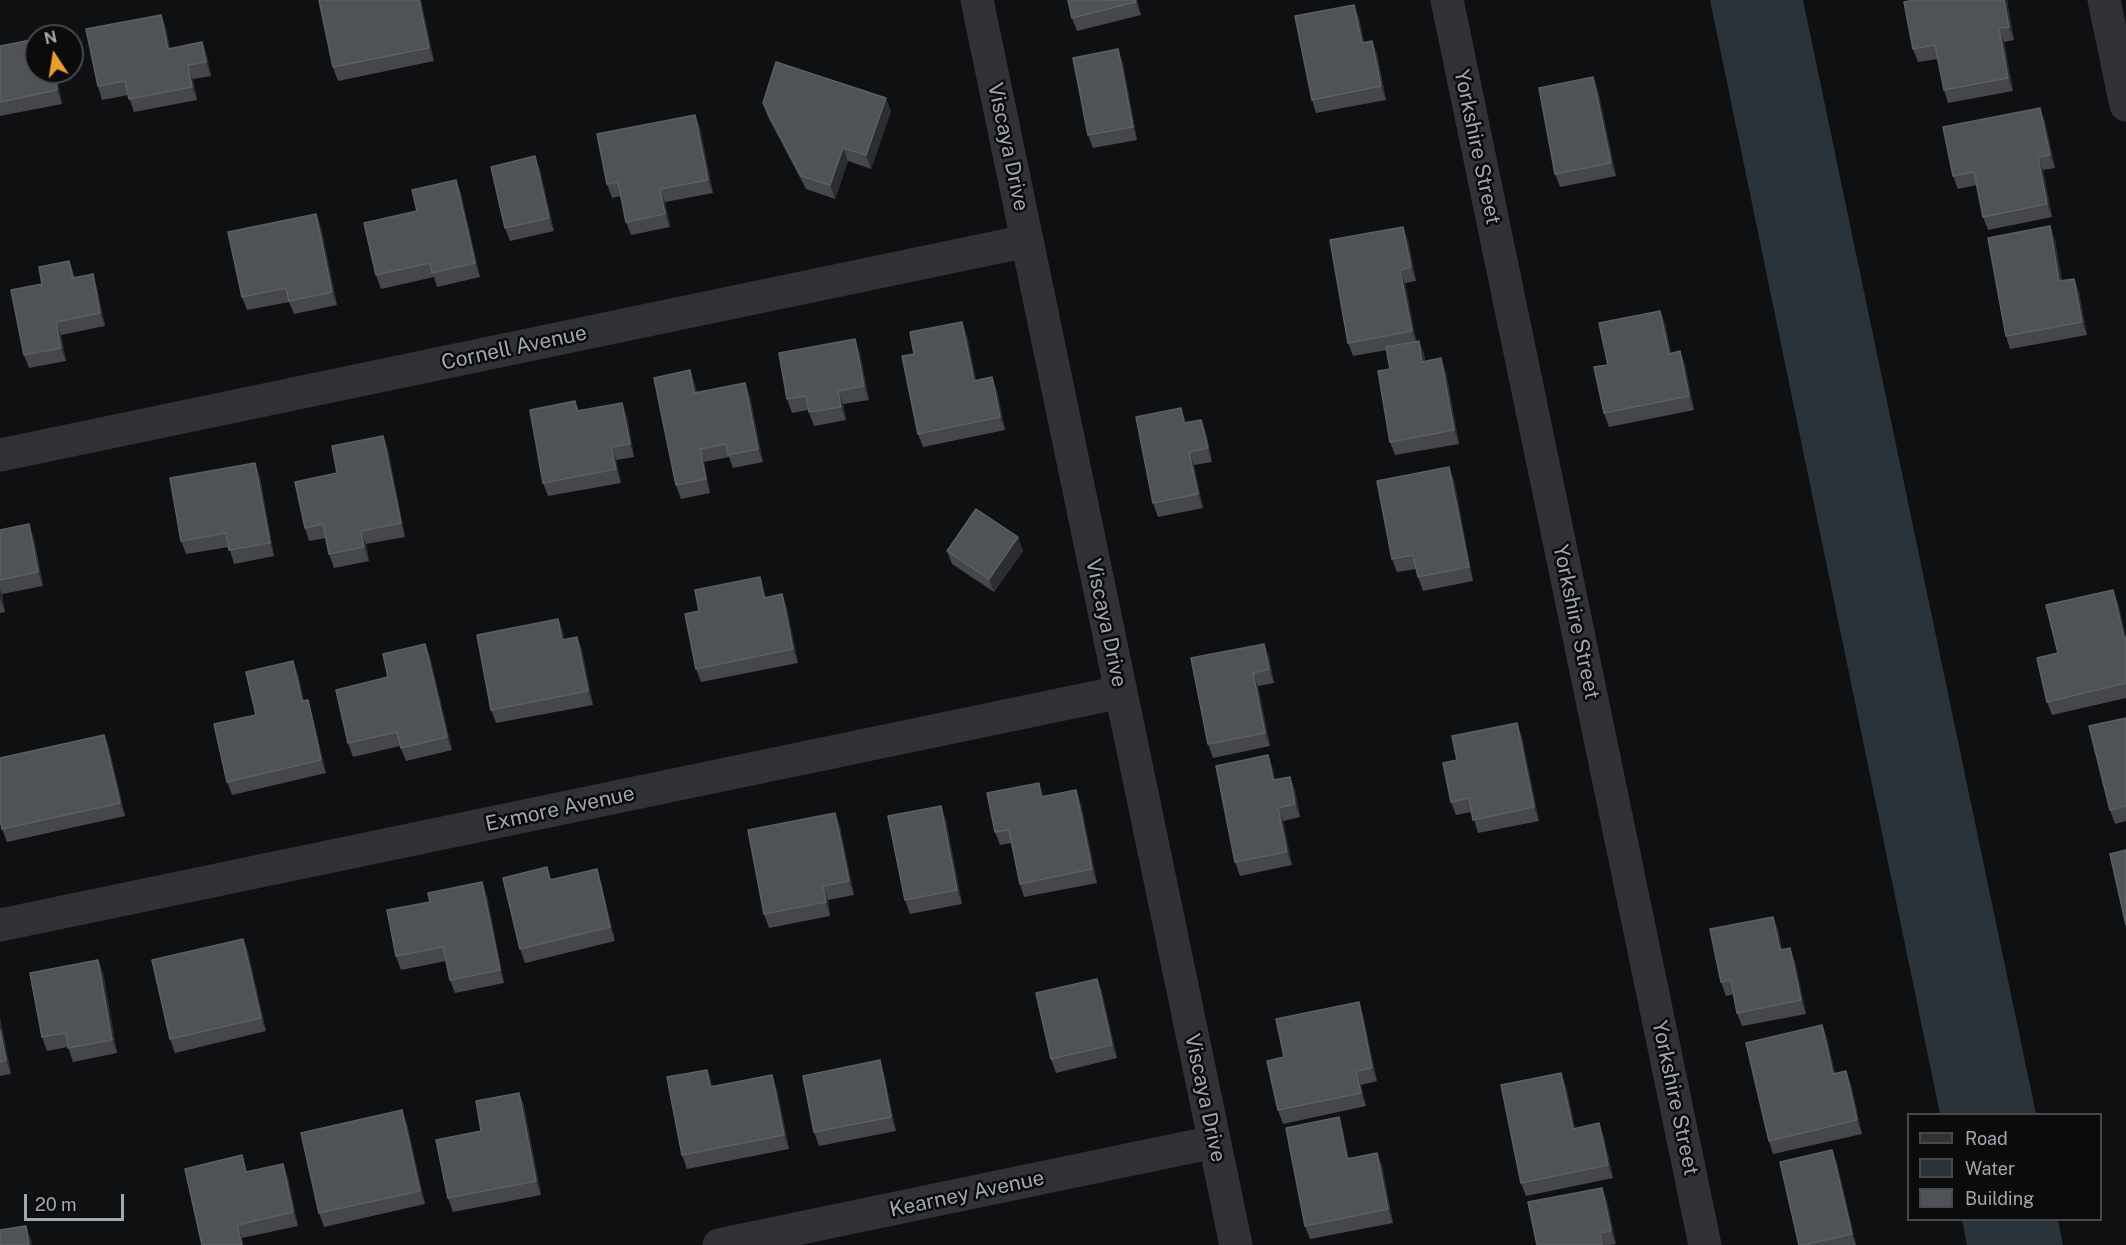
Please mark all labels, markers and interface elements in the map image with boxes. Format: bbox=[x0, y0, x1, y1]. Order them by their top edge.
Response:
north arrow bbox=[24, 24, 84, 84]
text: N bbox=[42, 27, 59, 48]
street label: Yorkshire Street bbox=[1448, 67, 1506, 227]
street label: Viscaya Drive bbox=[982, 81, 1034, 213]
street label: Cornell Avenue bbox=[439, 320, 589, 376]
street label: Yorkshire Street bbox=[1547, 542, 1605, 702]
street label: Viscaya Drive bbox=[1080, 557, 1132, 689]
street label: Exmore Avenue bbox=[483, 781, 637, 837]
street label: Yorkshire Street bbox=[1646, 1018, 1704, 1178]
street label: Viscaya Drive bbox=[1179, 1032, 1231, 1164]
legend bbox=[1907, 1113, 2102, 1221]
text: Road bbox=[1965, 1128, 2008, 1149]
text: Water bbox=[1965, 1158, 2015, 1179]
street label: Kearney Avenue bbox=[887, 1165, 1047, 1223]
scale bar bbox=[27, 1182, 128, 1220]
text: Building bbox=[1965, 1188, 2034, 1209]
text: 20 m bbox=[35, 1194, 77, 1215]

